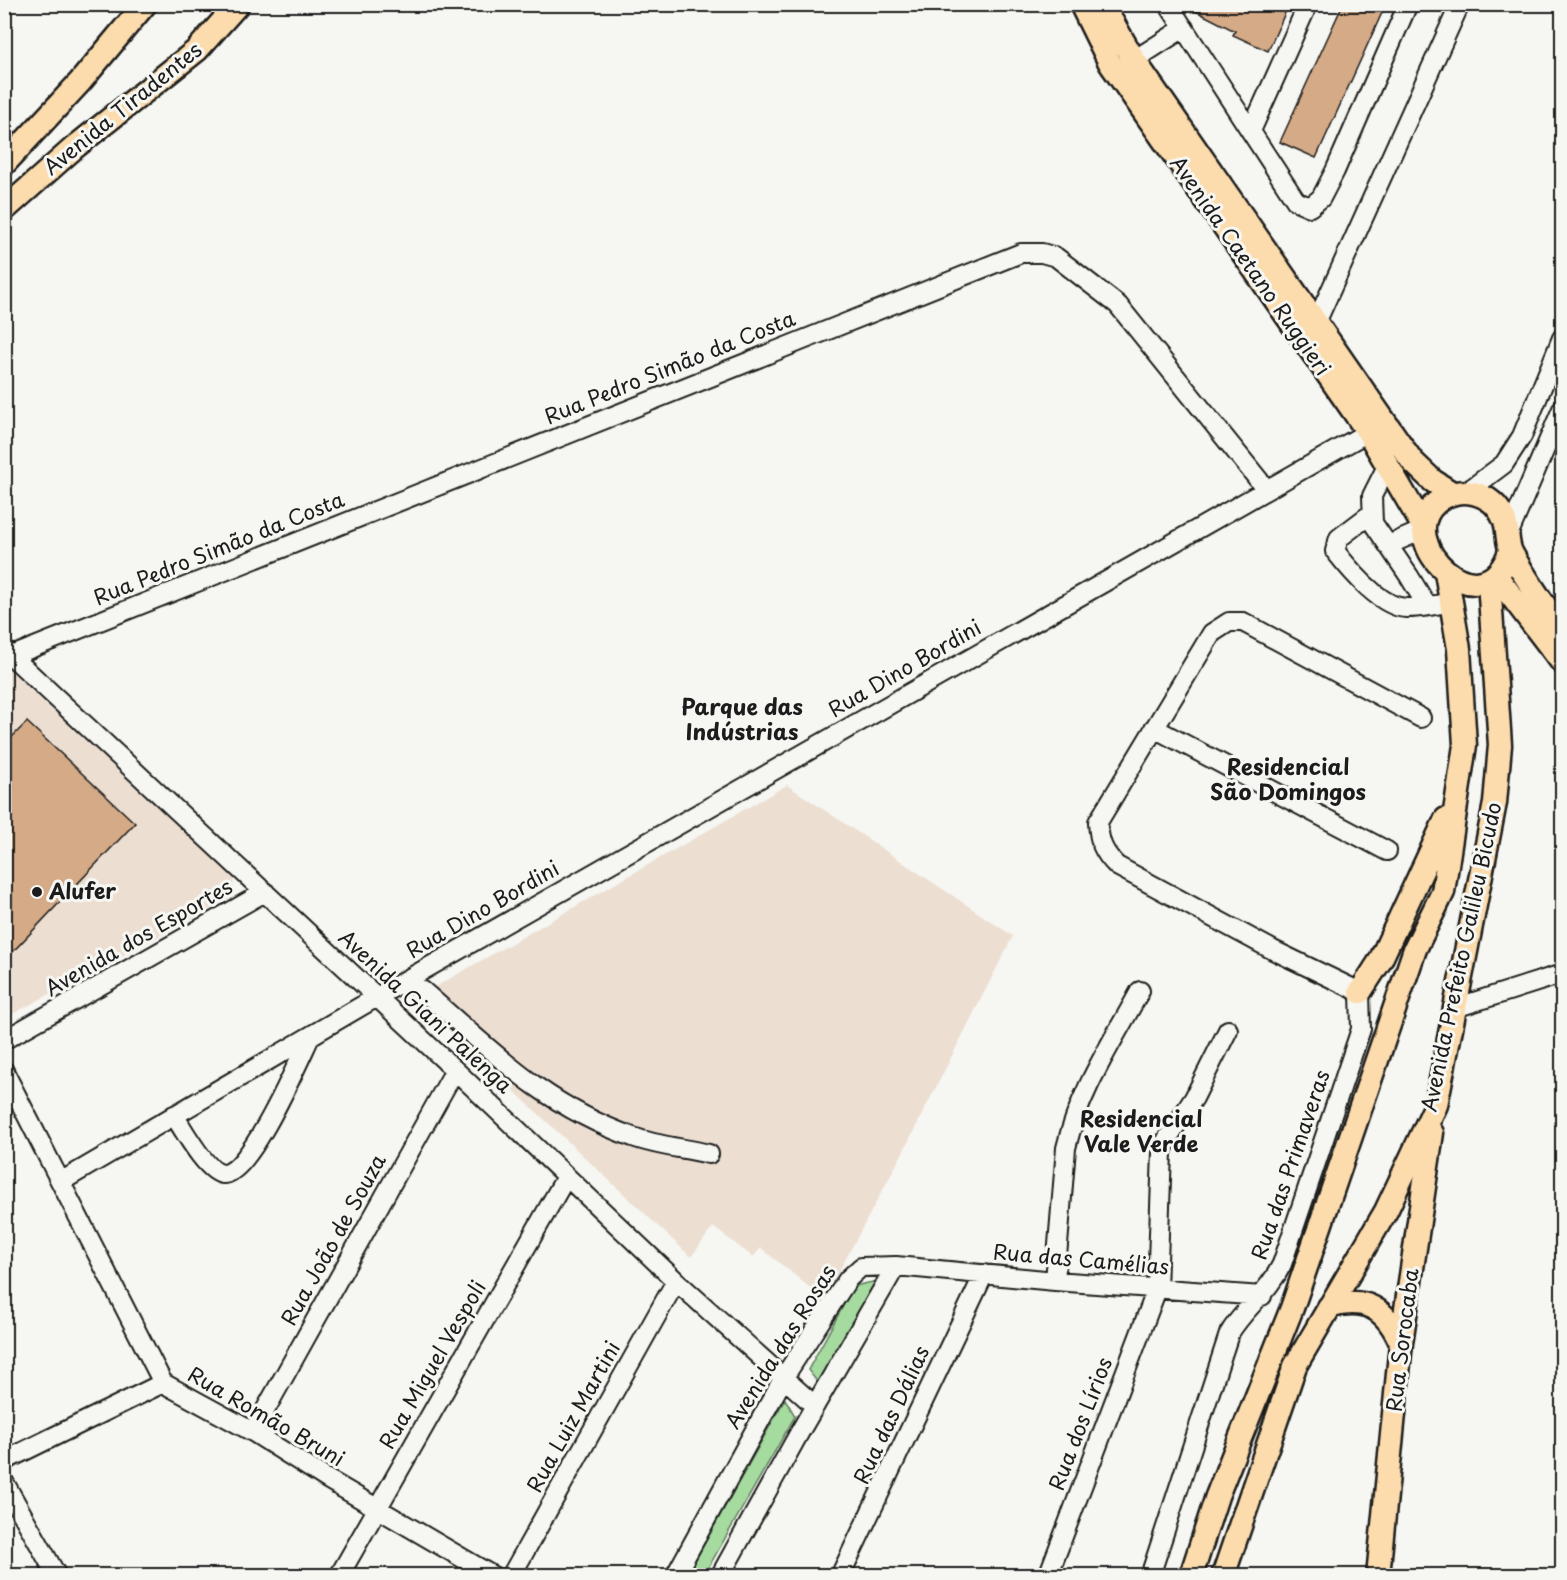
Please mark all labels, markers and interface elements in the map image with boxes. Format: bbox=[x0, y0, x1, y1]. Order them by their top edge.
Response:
street label: Avenida Tiradentes bbox=[35, 33, 208, 182]
street label: Avenida Caetano Ruggieri bbox=[1163, 148, 1340, 381]
street label: Rua Pedro Simão da Costa bbox=[539, 301, 799, 431]
street label: Rua Pedro Simão da Costa bbox=[88, 482, 348, 612]
street label: Rua Dino Bordini bbox=[821, 610, 987, 724]
district label: Parque das Indústrias bbox=[681, 689, 803, 747]
district label: Residencial São Domingos bbox=[1210, 749, 1366, 807]
street label: Avenida Prefeito Galileu Bicudo bbox=[1412, 799, 1509, 1114]
street label: Rua Dino Bordini bbox=[399, 851, 565, 965]
street label: Avenida dos Esportes bbox=[38, 869, 238, 1003]
place label: Alufer bbox=[48, 874, 116, 906]
marker: Alufer bbox=[30, 885, 44, 899]
street label: Avenida Giani Palenga bbox=[332, 921, 521, 1100]
street label: Rua das Primaveras bbox=[1242, 1065, 1337, 1264]
district label: Residencial Vale Verde bbox=[1080, 1101, 1202, 1159]
street label: Rua João de Souza bbox=[272, 1147, 393, 1331]
street label: Rua das Camélias bbox=[992, 1234, 1170, 1282]
street label: Avenida das Rosas bbox=[716, 1258, 843, 1434]
street label: Rua Sorocaba bbox=[1376, 1265, 1426, 1413]
street label: Rua Miguel Vespoli bbox=[370, 1274, 493, 1454]
street label: Rua Luiz Martini bbox=[517, 1335, 627, 1498]
street label: Rua das Dálias bbox=[844, 1340, 936, 1489]
street label: Rua dos Lírios bbox=[1039, 1352, 1119, 1495]
street label: Rua Romão Bruni bbox=[183, 1357, 351, 1473]

